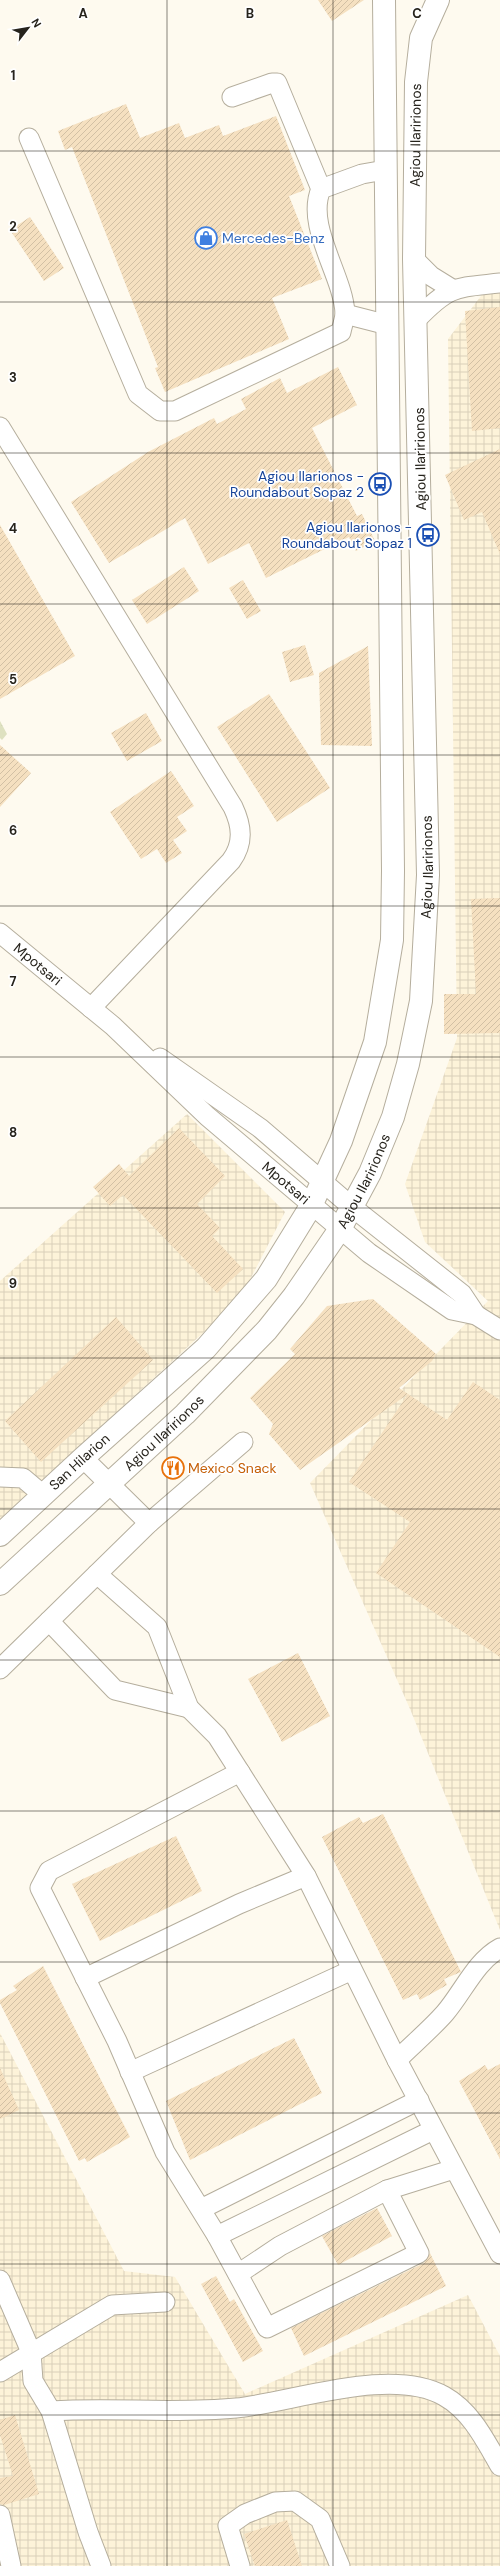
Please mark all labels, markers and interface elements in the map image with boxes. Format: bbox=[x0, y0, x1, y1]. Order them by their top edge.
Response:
text: A bbox=[78, 5, 88, 22]
text: B bbox=[246, 5, 254, 22]
text: C bbox=[412, 5, 422, 22]
north arrow bbox=[8, 8, 48, 48]
text: N bbox=[29, 16, 45, 30]
text: 1 bbox=[11, 67, 15, 84]
street label: Agiou Ilaririonos bbox=[406, 83, 425, 187]
text: 2 bbox=[9, 218, 17, 235]
shop icon: Mercedes-Benz bbox=[193, 225, 219, 251]
place label: Mercedes-Benz bbox=[222, 229, 325, 247]
text: 3 bbox=[9, 369, 17, 386]
street label: Agiou Ilaririonos bbox=[410, 407, 430, 511]
place label: Agiou Ilarionos - Roundabout Sopaz 2 bbox=[230, 467, 364, 501]
bus stop icon: Agiou Ilarionos - Roundabout Sopaz 2 bbox=[367, 471, 393, 497]
place label: Agiou Ilarionos - Roundabout Sopaz 1 bbox=[282, 518, 412, 552]
text: 4 bbox=[9, 520, 17, 537]
bus stop icon: Agiou Ilarionos - Roundabout Sopaz 1 bbox=[415, 522, 441, 548]
text: 5 bbox=[9, 671, 17, 688]
street label: Agiou Ilaririonos bbox=[417, 815, 437, 919]
text: 6 bbox=[9, 822, 17, 839]
street label: Mpotsari bbox=[10, 939, 66, 989]
text: 7 bbox=[10, 973, 17, 990]
text: 8 bbox=[9, 1124, 17, 1141]
street label: Agiou Ilaririonos bbox=[333, 1131, 394, 1232]
street label: Mpotsari bbox=[258, 1157, 314, 1208]
text: 9 bbox=[9, 1275, 17, 1292]
street label: Agiou Ilaririonos bbox=[120, 1391, 208, 1475]
street label: San Hilarion bbox=[45, 1429, 113, 1494]
restaurant icon: Mexico Snack bbox=[160, 1455, 186, 1481]
place label: Mexico Snack bbox=[188, 1459, 277, 1477]

